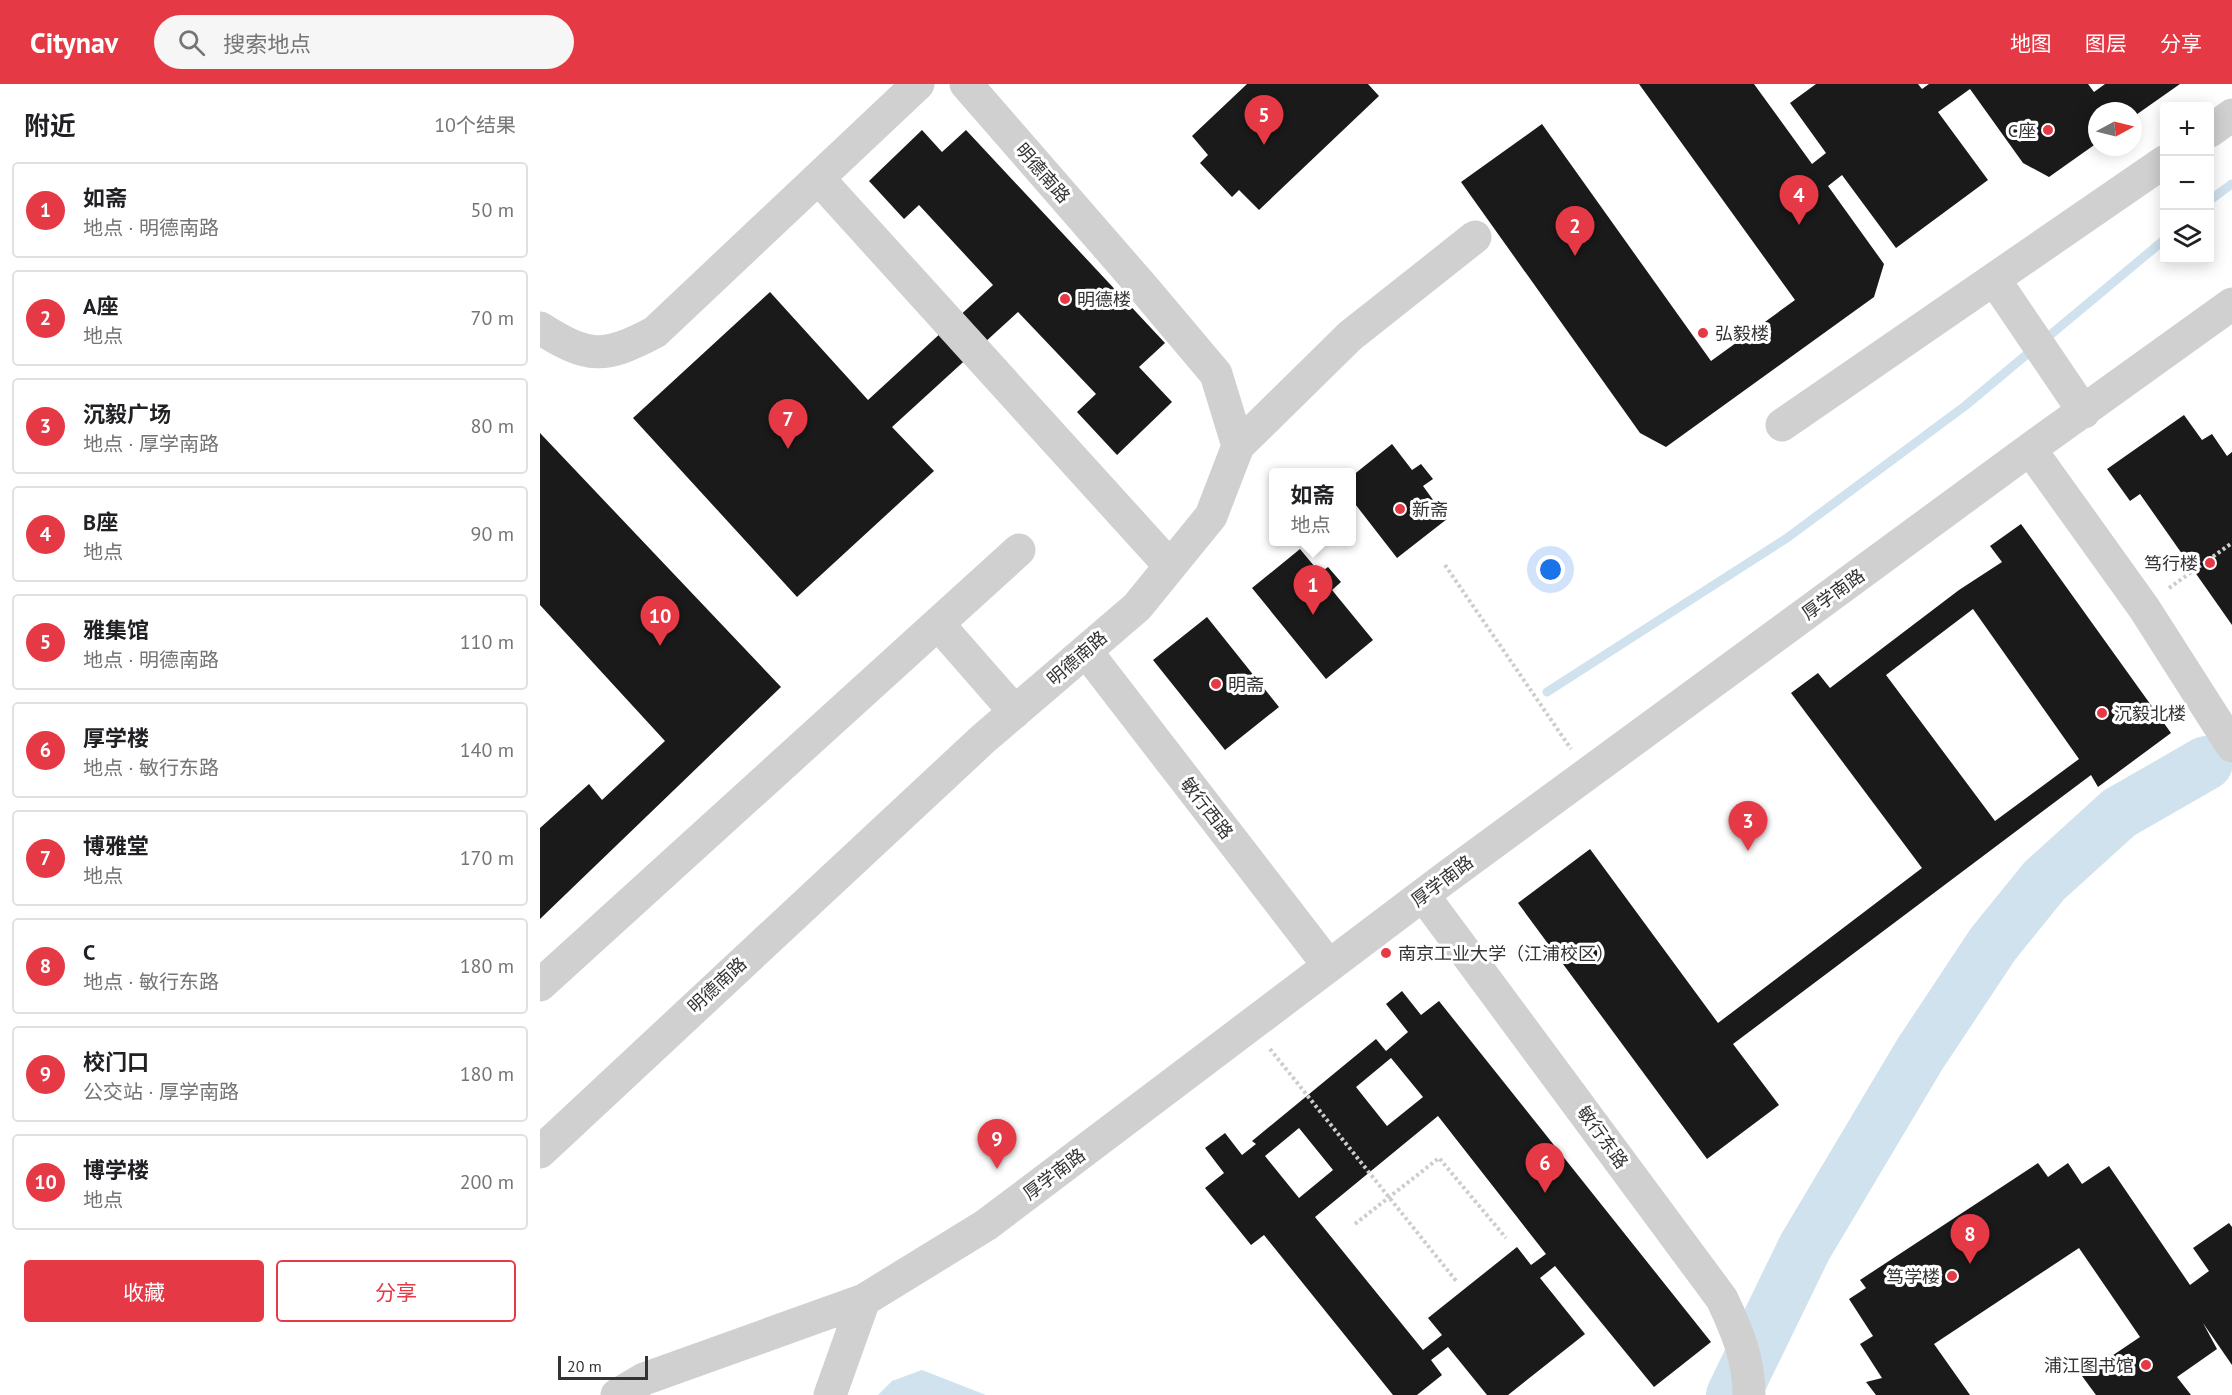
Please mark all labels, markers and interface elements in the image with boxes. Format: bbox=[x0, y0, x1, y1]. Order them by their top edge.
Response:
search box bbox=[154, 15, 574, 69]
text: Citynav bbox=[30, 24, 118, 61]
icon: search bbox=[175, 26, 208, 59]
text: 搜索地点 bbox=[223, 30, 311, 58]
text: 地图 bbox=[2010, 30, 2052, 57]
text: 图层 bbox=[2085, 30, 2127, 57]
text: 分享 bbox=[2160, 30, 2202, 57]
pin: 5 bbox=[1244, 95, 1284, 145]
north arrow bbox=[2088, 102, 2142, 156]
map controls bbox=[2160, 102, 2214, 264]
button: + bbox=[2160, 102, 2214, 156]
text: 附近 bbox=[24, 109, 76, 142]
text: 10个结果 bbox=[434, 112, 516, 138]
place label: C座 bbox=[2008, 119, 2036, 142]
marker: C座 bbox=[2041, 123, 2055, 137]
street label: 明德南路 bbox=[1011, 138, 1075, 208]
button: − bbox=[2160, 156, 2214, 210]
pin: 4 bbox=[1780, 176, 1818, 225]
text: 如斋 bbox=[83, 184, 127, 212]
text: 1 bbox=[40, 197, 51, 223]
text: 50 m bbox=[471, 197, 514, 223]
pin: 2 bbox=[1556, 206, 1594, 256]
button: layers bbox=[2160, 210, 2214, 264]
text: 地点 · 明德南路 bbox=[83, 215, 219, 241]
place label: 明德楼 bbox=[1077, 288, 1131, 311]
text: A座 bbox=[83, 292, 118, 320]
marker: 明德楼 bbox=[1058, 292, 1072, 306]
text: 2 bbox=[40, 305, 51, 331]
text: 70 m bbox=[471, 305, 514, 331]
place label: 弘毅楼 bbox=[1715, 322, 1769, 345]
text: 地点 bbox=[83, 323, 123, 349]
marker: 弘毅楼 bbox=[1696, 326, 1710, 340]
text: 沉毅广场 bbox=[83, 400, 171, 428]
pin: 7 bbox=[768, 400, 808, 449]
text: 3 bbox=[40, 413, 51, 439]
text: 80 m bbox=[471, 413, 514, 439]
text: 地点 · 厚学南路 bbox=[83, 431, 219, 457]
popup bbox=[1269, 468, 1356, 546]
text: 如斋 bbox=[1290, 481, 1335, 509]
place label: 新斋 bbox=[1412, 498, 1448, 521]
marker: 新斋 bbox=[1393, 502, 1407, 516]
text: B座 bbox=[83, 508, 118, 536]
text: 地点 bbox=[1290, 512, 1330, 538]
text: 4 bbox=[40, 521, 51, 547]
text: 90 m bbox=[471, 521, 514, 547]
text: 地点 bbox=[83, 539, 123, 565]
place label: 笃行楼 bbox=[2144, 552, 2198, 575]
your location bbox=[1536, 555, 1565, 584]
marker: 笃行楼 bbox=[2203, 556, 2217, 570]
street label: 厚学南路 bbox=[1797, 564, 1869, 624]
pin: 1 bbox=[1294, 566, 1332, 615]
pin: 10 bbox=[640, 596, 680, 646]
text: 雅集馆 bbox=[83, 616, 149, 644]
street label: 明德南路 bbox=[1042, 626, 1112, 690]
text: 5 bbox=[40, 629, 51, 655]
text: 110 m bbox=[460, 629, 514, 655]
text: 地点 · 明德南路 bbox=[83, 647, 219, 673]
place label: 明斋 bbox=[1228, 673, 1264, 696]
marker: 明斋 bbox=[1209, 677, 1223, 691]
place label: 沉毅北楼 bbox=[2114, 702, 2186, 725]
marker: 沉毅北楼 bbox=[2095, 706, 2109, 720]
text: 厚学楼 bbox=[83, 724, 149, 752]
text: 6 bbox=[40, 737, 51, 763]
text: 140 m bbox=[460, 737, 514, 763]
text: 地点 · 敏行东路 bbox=[83, 755, 219, 781]
street label: 敏行西路 bbox=[1176, 773, 1238, 843]
pin: 3 bbox=[1728, 802, 1768, 851]
text: 博雅堂 bbox=[83, 832, 149, 860]
text: 7 bbox=[40, 845, 51, 871]
text: 170 m bbox=[460, 845, 514, 871]
street label: 厚学南路 bbox=[1406, 850, 1478, 912]
text: 地点 bbox=[83, 863, 123, 889]
text: C bbox=[83, 938, 95, 966]
place label: 南京工业大学（江浦校区） bbox=[1398, 942, 1614, 965]
marker: 南京工业大学（江浦校区） bbox=[1379, 946, 1393, 960]
street label: 明德南路 bbox=[683, 952, 751, 1018]
text: 8 bbox=[40, 953, 51, 979]
text: 180 m bbox=[460, 953, 514, 979]
text: 地点 · 敏行东路 bbox=[83, 969, 219, 995]
text: 校门口 bbox=[83, 1048, 149, 1076]
text: 9 bbox=[40, 1061, 51, 1087]
text: 180 m bbox=[460, 1061, 514, 1087]
text: 公交站 · 厚学南路 bbox=[83, 1079, 239, 1105]
street label: 敏行东路 bbox=[1573, 1101, 1633, 1173]
pin: 9 bbox=[978, 1120, 1016, 1169]
street label: 厚学南路 bbox=[1018, 1143, 1090, 1205]
pin: 6 bbox=[1526, 1144, 1564, 1193]
text: 博学楼 bbox=[83, 1156, 149, 1184]
text: 10 bbox=[34, 1169, 57, 1195]
text: 200 m bbox=[460, 1169, 514, 1195]
text: 地点 bbox=[83, 1187, 123, 1213]
pin: 8 bbox=[1950, 1214, 1990, 1264]
button: 收藏 bbox=[24, 1260, 264, 1322]
button: 分享 bbox=[276, 1260, 516, 1322]
place label: 笃学楼 bbox=[1886, 1265, 1940, 1288]
marker: 笃学楼 bbox=[1945, 1269, 1959, 1283]
scale bar bbox=[558, 1353, 648, 1380]
place label: 浦江图书馆 bbox=[2044, 1354, 2134, 1377]
text: 20 m bbox=[567, 1356, 602, 1376]
marker: 浦江图书馆 bbox=[2139, 1358, 2153, 1372]

